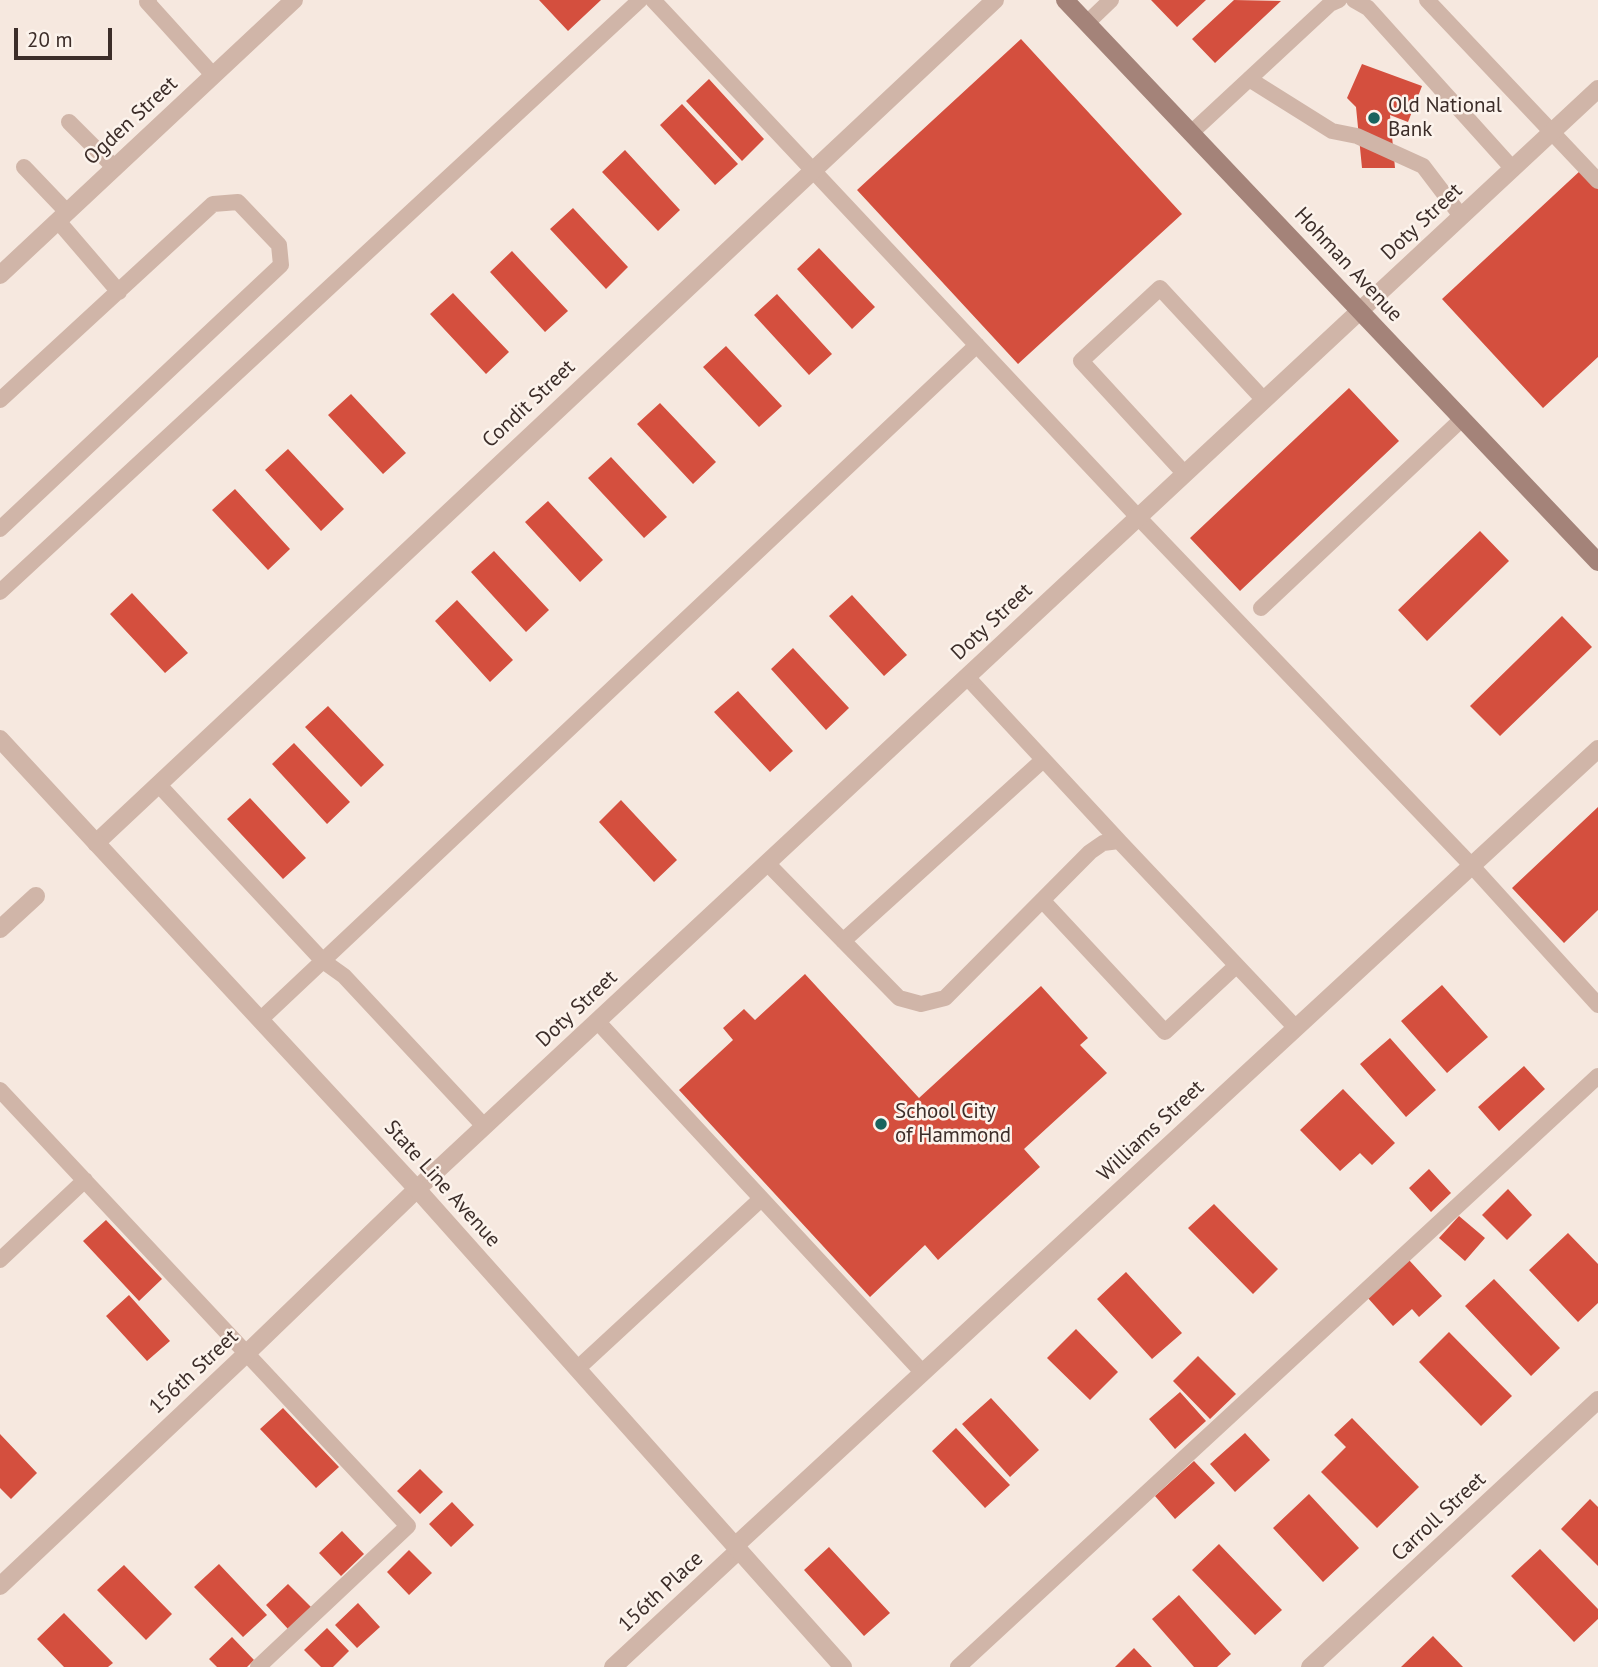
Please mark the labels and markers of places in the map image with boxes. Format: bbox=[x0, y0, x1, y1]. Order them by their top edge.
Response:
place label: Old National Bank bbox=[1388, 93, 1502, 143]
marker: Old National Bank bbox=[1366, 110, 1382, 126]
place label: School City of Hammond bbox=[895, 1099, 1011, 1149]
marker: School City of Hammond bbox=[873, 1116, 889, 1132]

